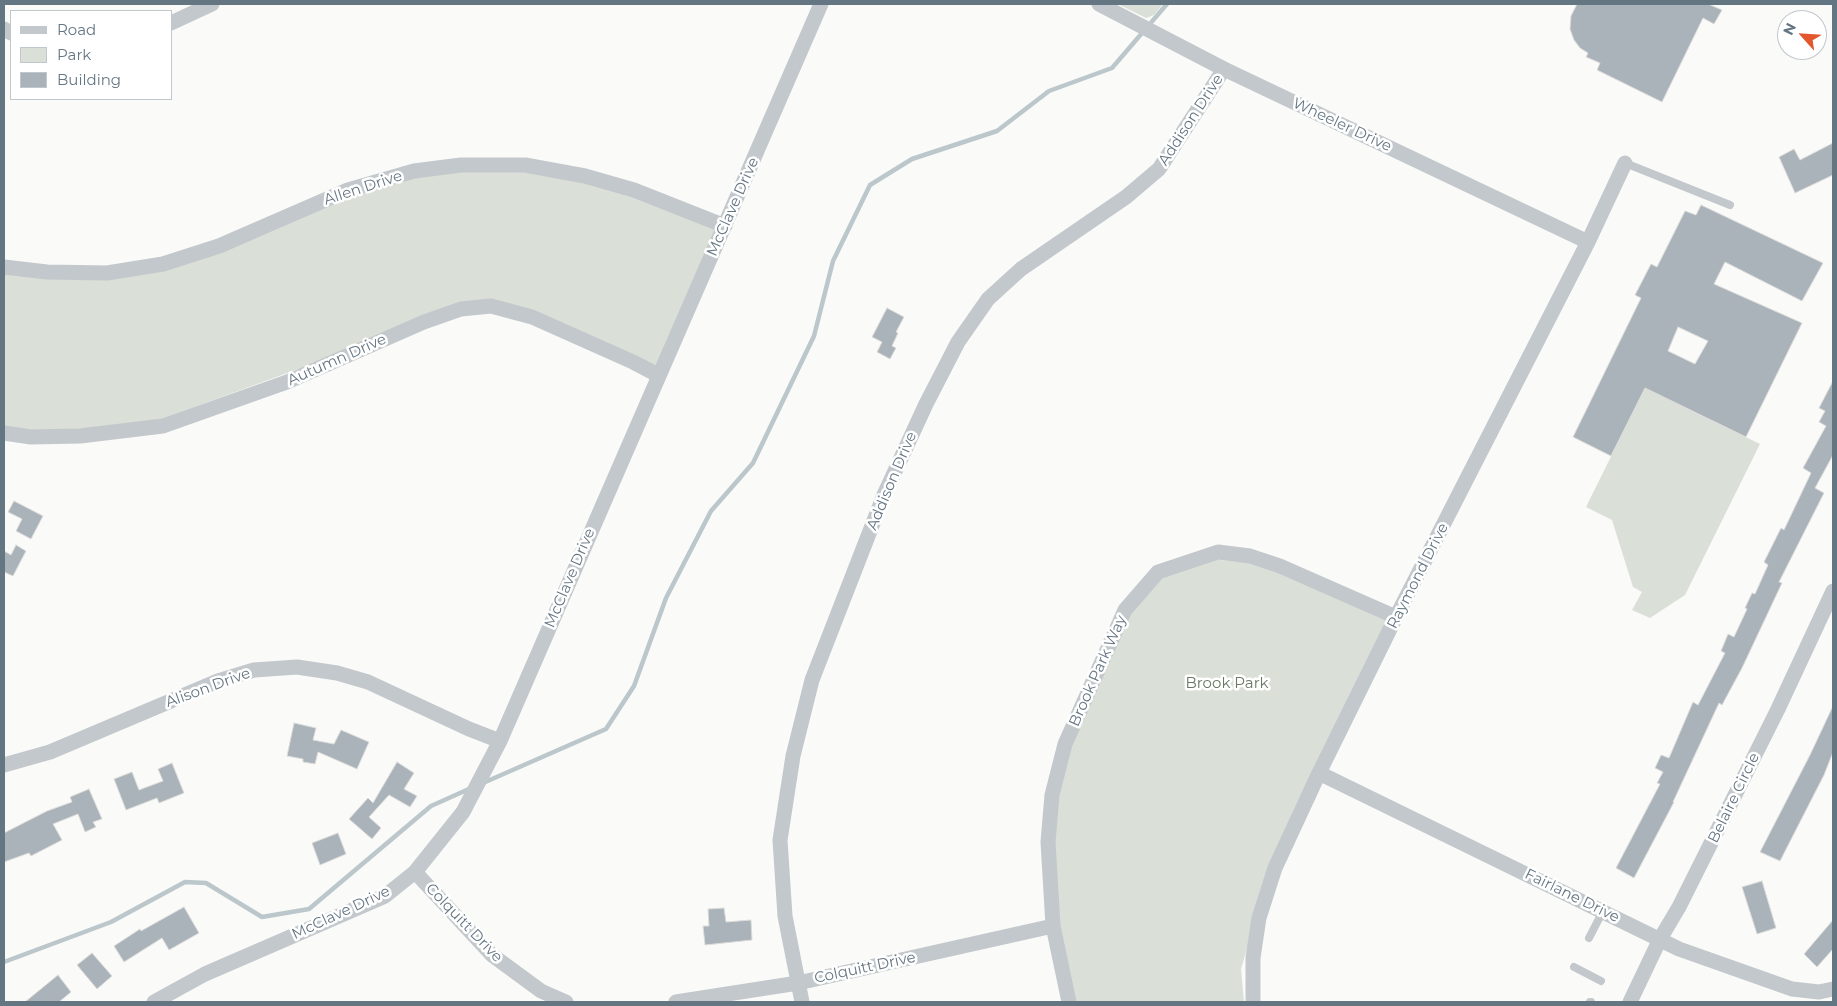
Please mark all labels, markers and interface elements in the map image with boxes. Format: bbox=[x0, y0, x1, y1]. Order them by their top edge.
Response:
legend bbox=[10, 10, 172, 100]
north arrow bbox=[1777, 10, 1827, 60]
text: Road bbox=[57, 20, 96, 39]
text: N bbox=[1779, 20, 1800, 38]
text: Park bbox=[57, 45, 91, 64]
text: Building bbox=[57, 70, 121, 89]
street label: Addison Drive bbox=[1155, 71, 1227, 169]
street label: Wheeler Drive bbox=[1290, 94, 1394, 156]
street label: McClave Drive bbox=[703, 155, 763, 259]
street label: Allen Drive bbox=[322, 167, 404, 209]
street label: Autumn Drive bbox=[285, 330, 389, 390]
street label: Addison Drive bbox=[863, 429, 921, 533]
street label: Raymond Drive bbox=[1384, 520, 1452, 632]
street label: McClave Drive bbox=[541, 526, 599, 630]
street label: Brook Park Way bbox=[1065, 613, 1131, 729]
street label: Alison Drive bbox=[163, 664, 253, 712]
park label: Brook Park bbox=[1185, 675, 1269, 693]
street label: Belaire Circle bbox=[1704, 750, 1764, 846]
street label: Fairlane Drive bbox=[1522, 865, 1622, 927]
street label: Colquitt Drive bbox=[422, 880, 506, 966]
street label: McClave Drive bbox=[289, 882, 393, 944]
street label: Colquitt Drive bbox=[813, 948, 917, 988]

